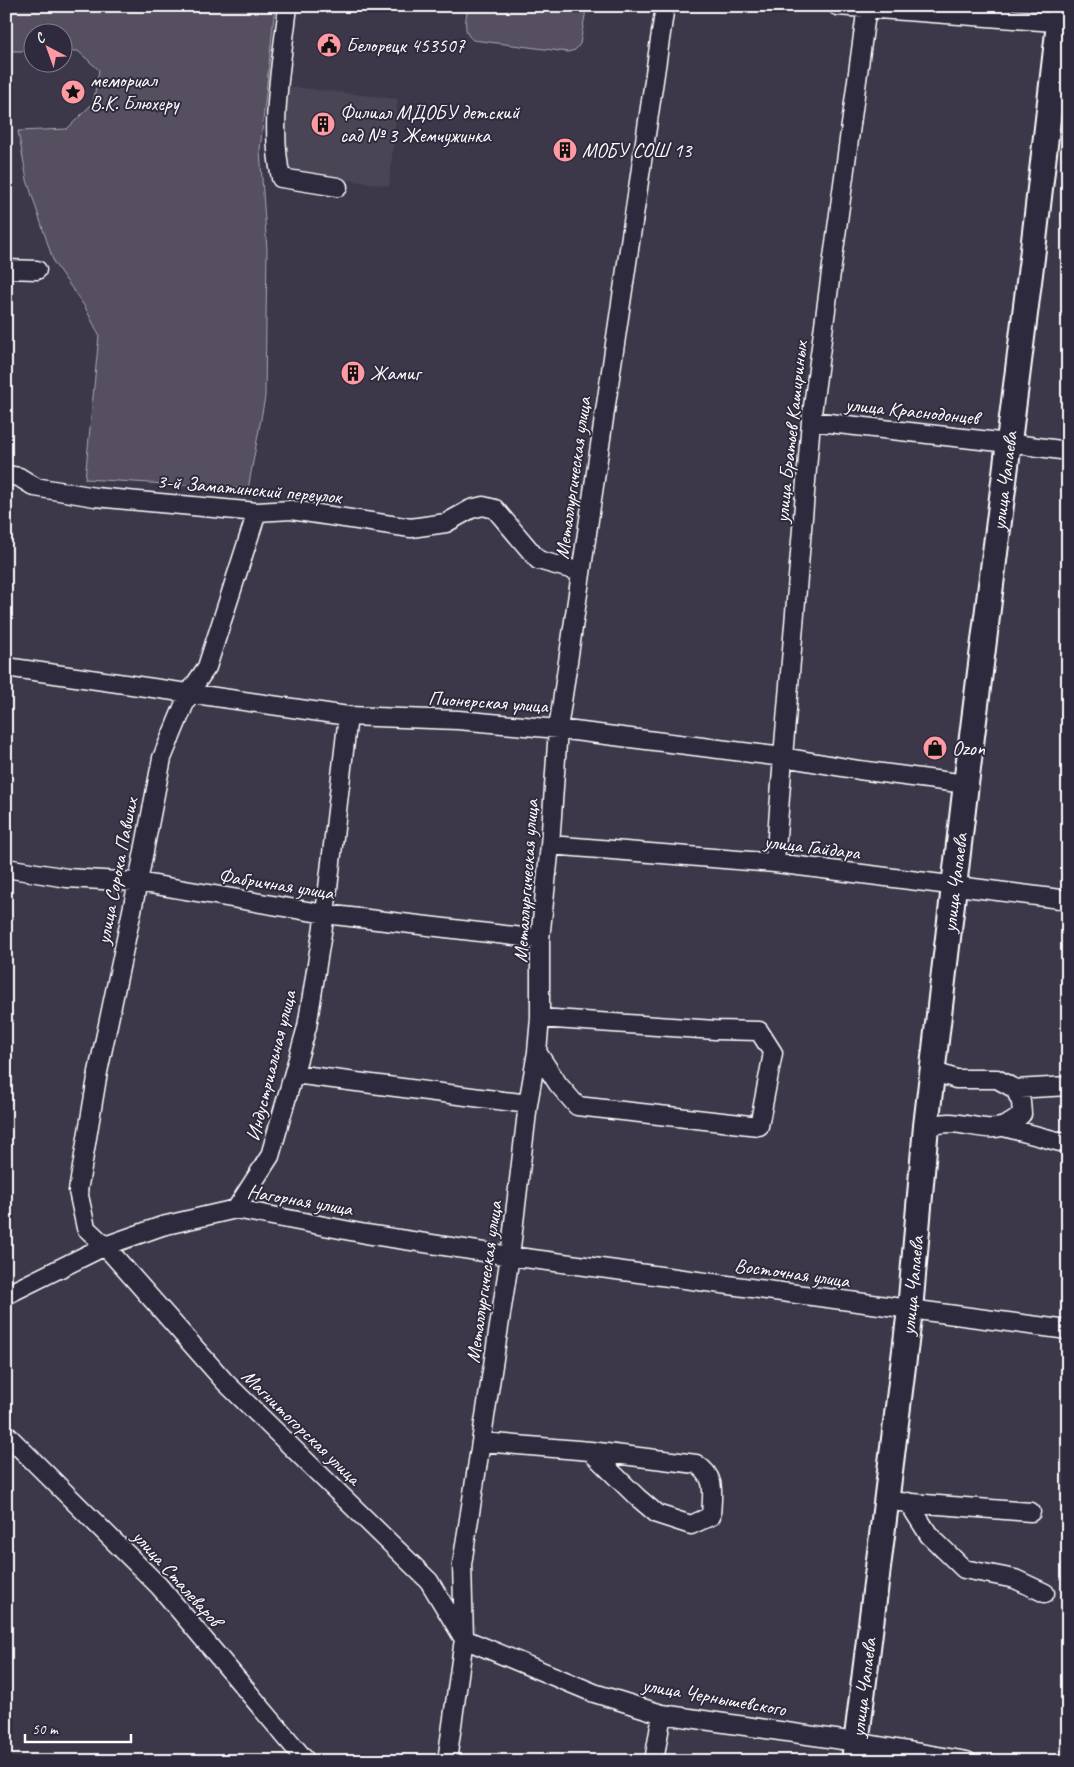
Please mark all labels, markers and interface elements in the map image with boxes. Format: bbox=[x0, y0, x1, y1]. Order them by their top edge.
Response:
north arrow bbox=[22, 22, 72, 72]
text: С bbox=[32, 29, 50, 47]
public building icon: Белорецк 453507 bbox=[316, 32, 342, 58]
place label: Белорецк 453507 bbox=[346, 33, 466, 58]
place label: мемориал В.К. Блюхеру bbox=[90, 68, 181, 116]
place icon: мемориал В.К. Блюхеру bbox=[60, 79, 86, 105]
place label: Филиал МДОБУ детский сад № 3 Жемчужинка bbox=[340, 100, 521, 148]
building icon: Филиал МДОБУ детский сад № 3 Жемчужинка bbox=[310, 111, 336, 137]
building icon: МОБУ СОШ 13 bbox=[552, 137, 578, 163]
place label: МОБУ СОШ 13 bbox=[582, 138, 693, 163]
street label: улица Братьев Кашириных bbox=[769, 338, 813, 525]
building icon: Жамиг bbox=[340, 360, 366, 386]
place label: Жамиг bbox=[370, 361, 424, 386]
street label: улица Краснодонцев bbox=[843, 391, 984, 431]
street label: Металлургическая улица bbox=[549, 394, 597, 561]
street label: улица Чапаева bbox=[985, 429, 1023, 533]
street label: 3-й Заматинский переулок bbox=[156, 468, 344, 510]
street label: Пионерская улица bbox=[427, 685, 551, 719]
shop icon: Ozon bbox=[922, 735, 948, 761]
place label: Ozon bbox=[952, 736, 986, 761]
street label: улица Сорока Павших bbox=[90, 794, 144, 947]
street label: Металлургическая улица bbox=[508, 797, 544, 963]
street label: улица Гайдара bbox=[762, 829, 863, 866]
street label: улица Чапаева bbox=[936, 831, 973, 935]
street label: Фабричная улица bbox=[217, 863, 336, 906]
street label: Индустриальная улица bbox=[240, 986, 302, 1144]
street label: Нагорная улица bbox=[246, 1178, 356, 1222]
street label: Металлургическая улица bbox=[460, 1198, 508, 1365]
street label: улица Чапаева bbox=[894, 1234, 929, 1337]
street label: Восточная улица bbox=[733, 1253, 852, 1294]
street label: Магнитогорская улица bbox=[236, 1364, 367, 1491]
street label: улица Сталеваров bbox=[126, 1524, 230, 1635]
street label: улица Чапаева bbox=[844, 1635, 882, 1739]
street label: улица Чернышевского bbox=[639, 1672, 789, 1722]
scale bar bbox=[25, 1712, 131, 1744]
text: 50 m bbox=[32, 1720, 59, 1739]

